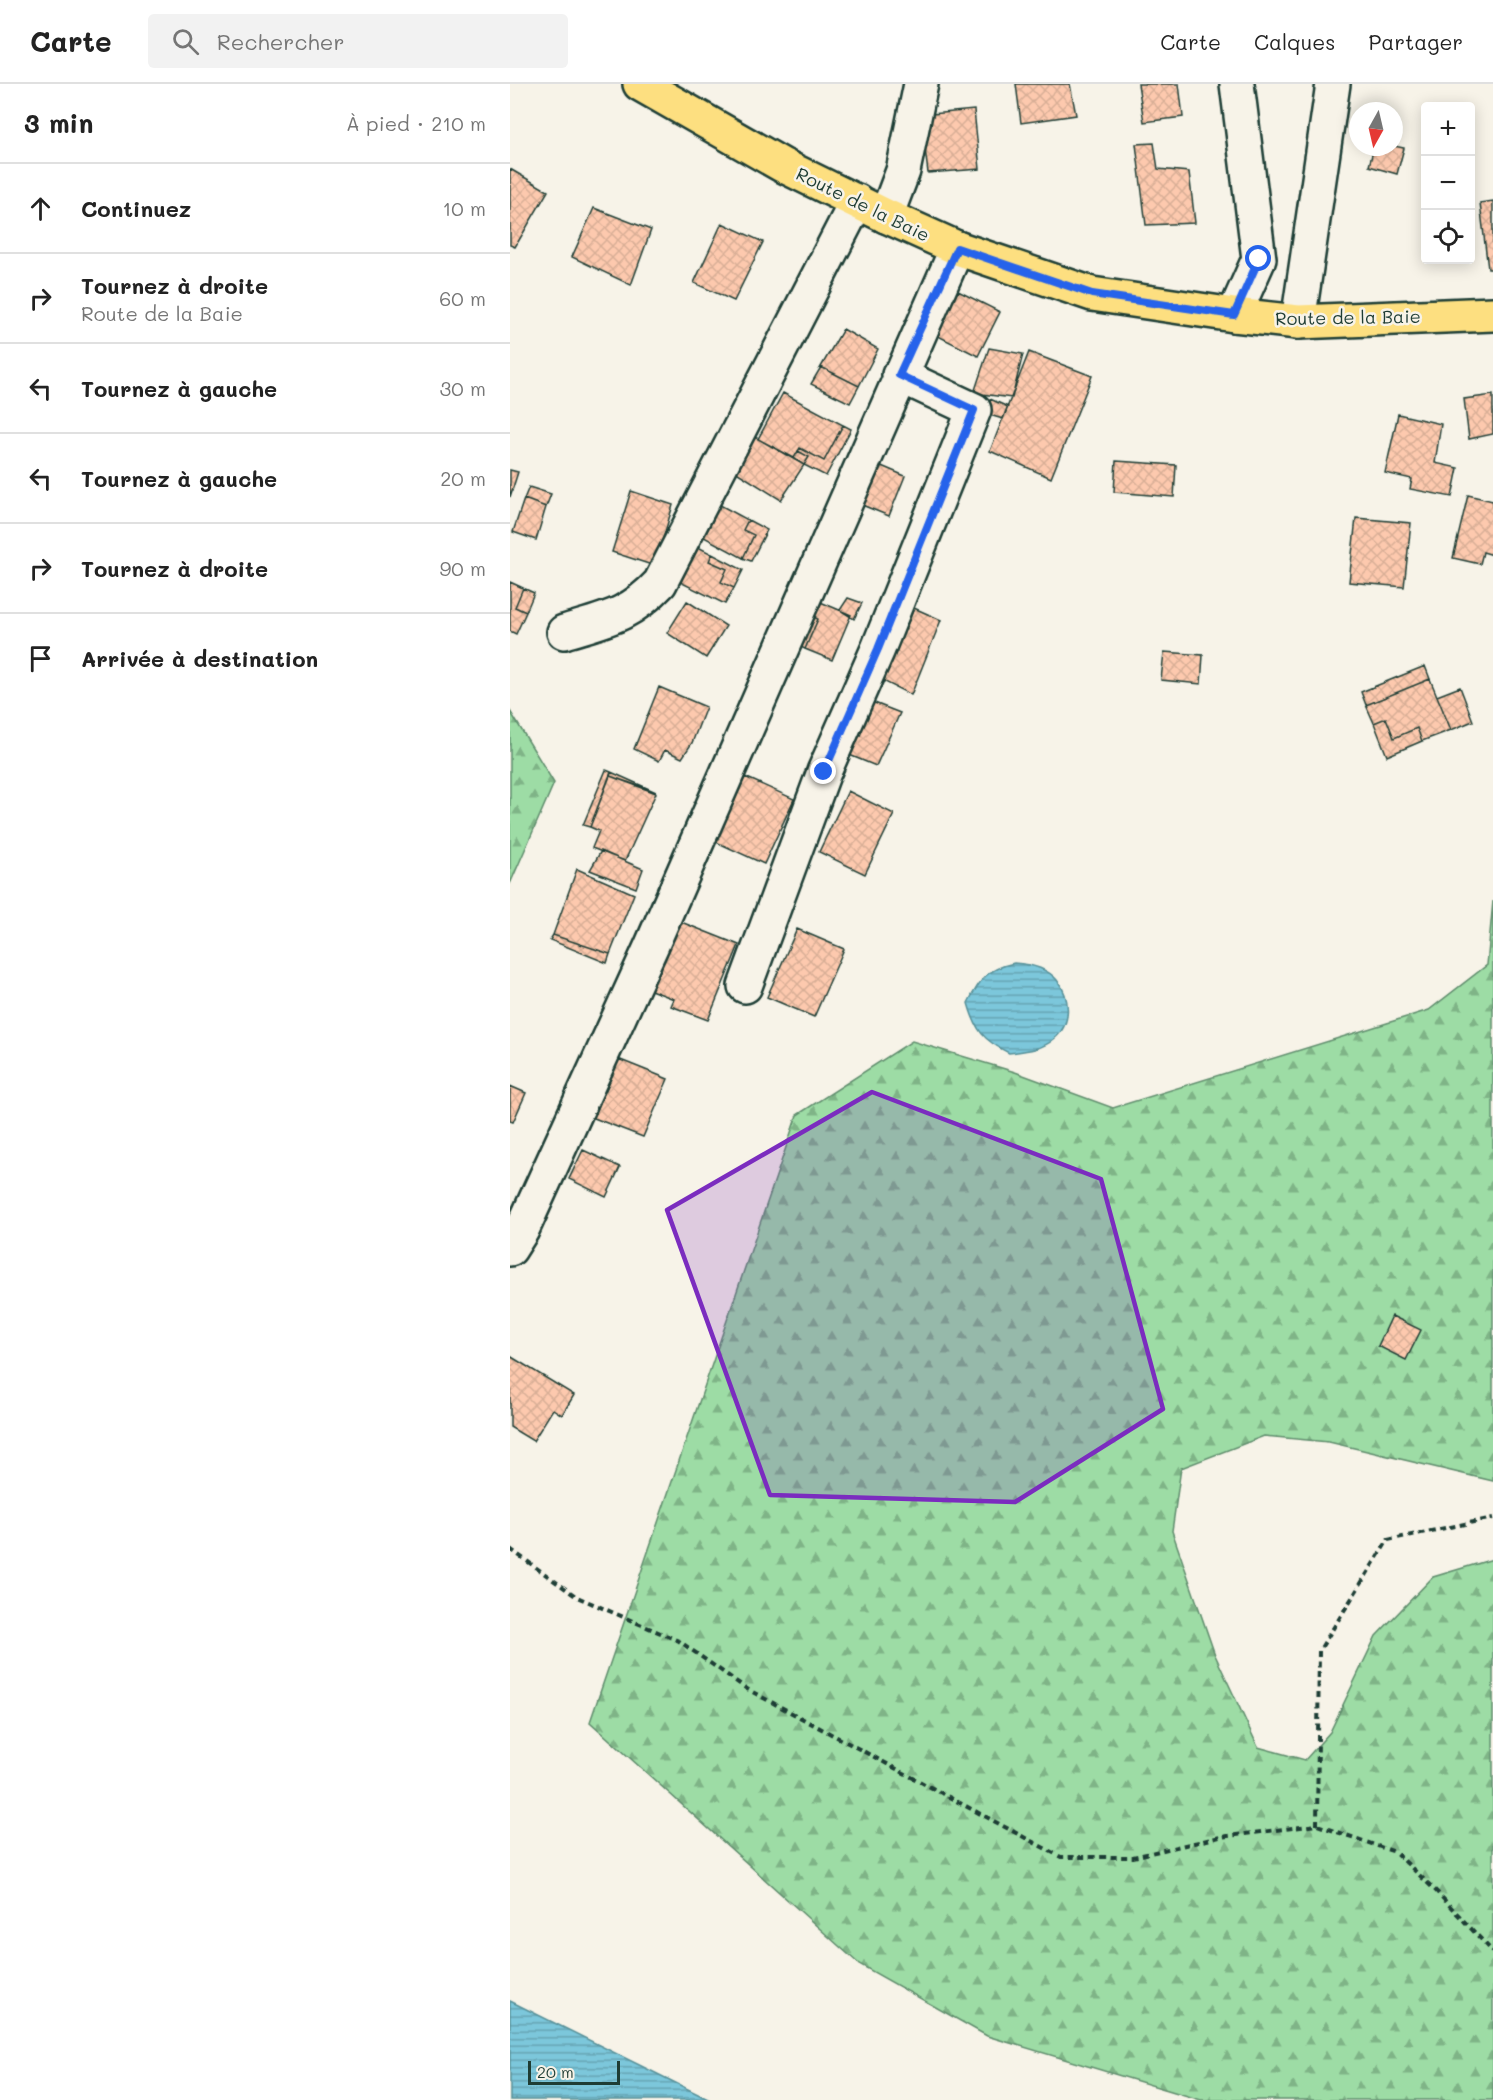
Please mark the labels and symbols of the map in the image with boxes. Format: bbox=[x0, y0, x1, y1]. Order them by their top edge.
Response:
north arrow bbox=[1349, 102, 1403, 156]
street label: Route de la Baie bbox=[792, 161, 934, 247]
route start bbox=[1245, 245, 1271, 271]
street label: Route de la Baie bbox=[1275, 304, 1421, 330]
route end bbox=[810, 758, 836, 784]
scale bar bbox=[528, 2058, 620, 2086]

